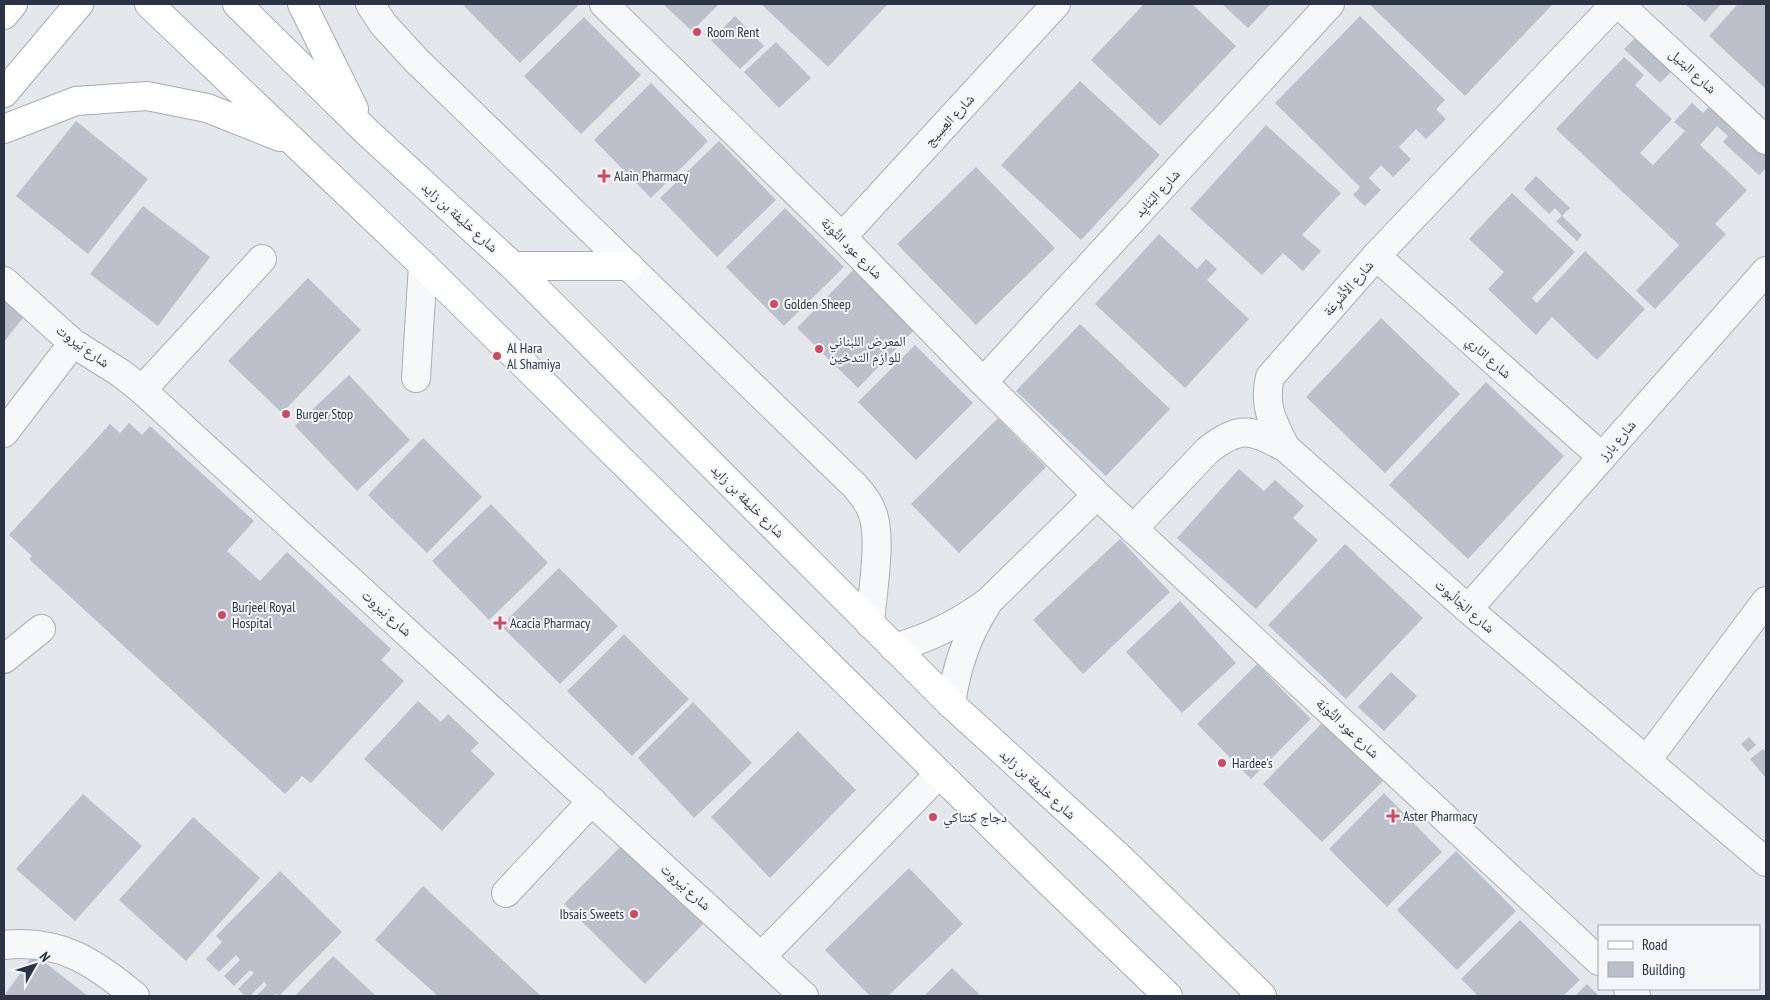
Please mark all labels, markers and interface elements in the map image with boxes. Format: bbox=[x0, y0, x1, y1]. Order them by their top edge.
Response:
place label: Room Rent bbox=[707, 23, 759, 41]
marker: Room Rent bbox=[691, 26, 703, 38]
street label: شارع البتيل bbox=[1665, 45, 1720, 98]
street label: شارع العِسِيج bbox=[920, 90, 979, 151]
street label: شارع البَنَايِد bbox=[1130, 165, 1185, 222]
place label: Alain Pharmacy bbox=[614, 167, 689, 185]
marker: Alain Pharmacy bbox=[598, 170, 610, 182]
street label: شارع خليفة بن زايد bbox=[417, 178, 502, 257]
street label: شارع عود التُّوبَة bbox=[817, 213, 887, 283]
street label: شارع الأَشْرِعَة bbox=[1319, 256, 1379, 321]
place label: Golden Sheep bbox=[784, 295, 851, 313]
marker: Golden Sheep bbox=[768, 298, 780, 310]
street label: شارع بَيروت bbox=[52, 321, 113, 372]
place label: المعرض اللبناني للوازم التدخين bbox=[829, 332, 906, 367]
street label: شارع اثاري bbox=[1461, 332, 1516, 384]
place label: Al Hara Al Shamiya bbox=[507, 339, 561, 373]
marker: المعرض اللبناني للوازم التدخين bbox=[813, 343, 825, 355]
marker: Al Hara Al Shamiya bbox=[491, 350, 503, 362]
place label: Burger Stop bbox=[296, 405, 353, 423]
marker: Burger Stop bbox=[280, 408, 292, 420]
street label: شارع بارز bbox=[1594, 416, 1640, 465]
street label: شارع خليفة بن زايد bbox=[707, 460, 789, 542]
street label: شارع الجَالْبوت bbox=[1431, 575, 1499, 638]
street label: شارع بَيروت bbox=[357, 586, 416, 641]
place label: Burjeel Royal Hospital bbox=[232, 598, 296, 632]
marker: Burjeel Royal Hospital bbox=[216, 609, 228, 621]
place label: Acacia Pharmacy bbox=[510, 614, 591, 632]
marker: Acacia Pharmacy bbox=[494, 617, 506, 629]
street label: شارع عود التُّوبَة bbox=[1312, 694, 1383, 763]
street label: شارع خليفة بن زايد bbox=[995, 745, 1080, 824]
place label: Hardee's bbox=[1232, 754, 1273, 772]
marker: Hardee's bbox=[1216, 757, 1228, 769]
place label: Aster Pharmacy bbox=[1403, 807, 1478, 825]
place label: دجاج كنتاكي bbox=[943, 808, 1007, 829]
marker: Aster Pharmacy bbox=[1387, 810, 1399, 822]
marker: دجاج كنتاكي bbox=[927, 811, 939, 823]
street label: شارع بَيروت bbox=[656, 860, 715, 915]
place label: Ibsais Sweets bbox=[559, 905, 624, 923]
marker: Ibsais Sweets bbox=[628, 908, 640, 920]
legend bbox=[1598, 925, 1760, 990]
text: Road bbox=[1642, 935, 1668, 954]
north arrow bbox=[10, 940, 60, 990]
text: N bbox=[36, 948, 54, 965]
text: Building bbox=[1642, 960, 1685, 979]

